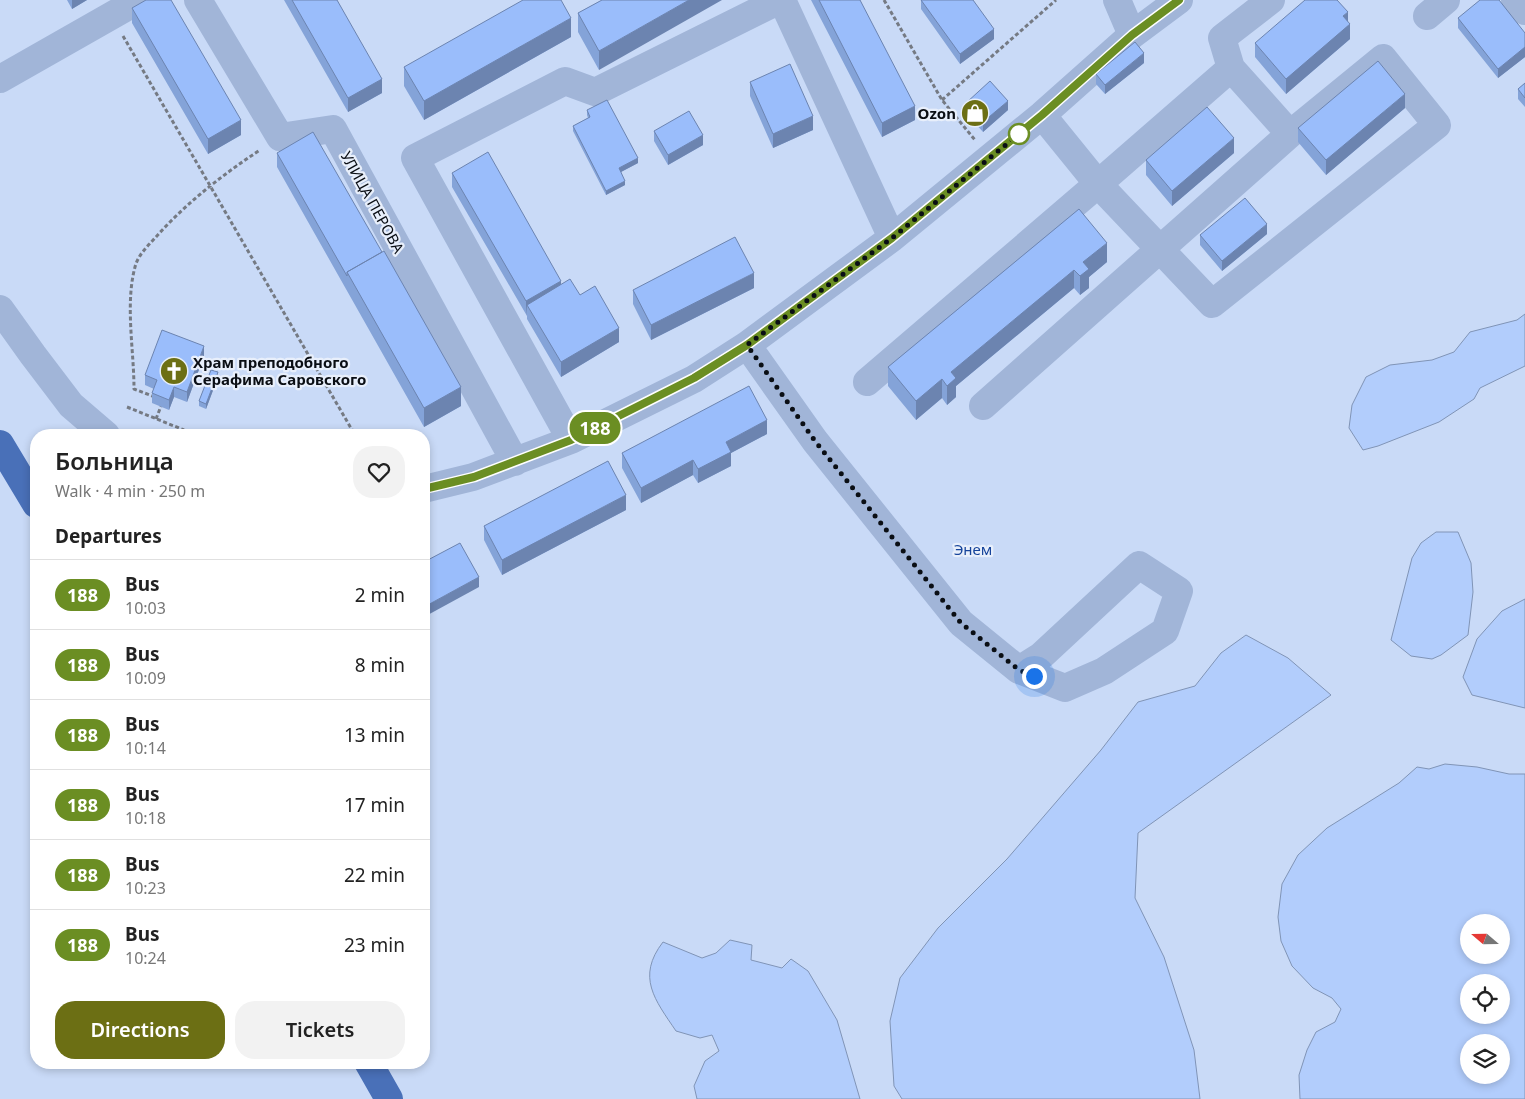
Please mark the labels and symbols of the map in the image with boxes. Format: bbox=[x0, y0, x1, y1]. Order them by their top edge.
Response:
shop icon: Ozon bbox=[960, 98, 990, 128]
place label: Ozon bbox=[918, 103, 956, 123]
unlabelled marker bbox=[1008, 123, 1030, 145]
street label: УЛИЦА ПЕРОВА bbox=[337, 148, 409, 257]
place label: Храм преподобного Серафима Саровского bbox=[193, 352, 366, 389]
church icon: Храм преподобного Серафима Саровского bbox=[159, 356, 189, 386]
line badge: 188 bbox=[566, 412, 624, 444]
park label: Энем bbox=[954, 539, 992, 559]
your location bbox=[1022, 664, 1047, 689]
north arrow bbox=[1460, 914, 1510, 964]

